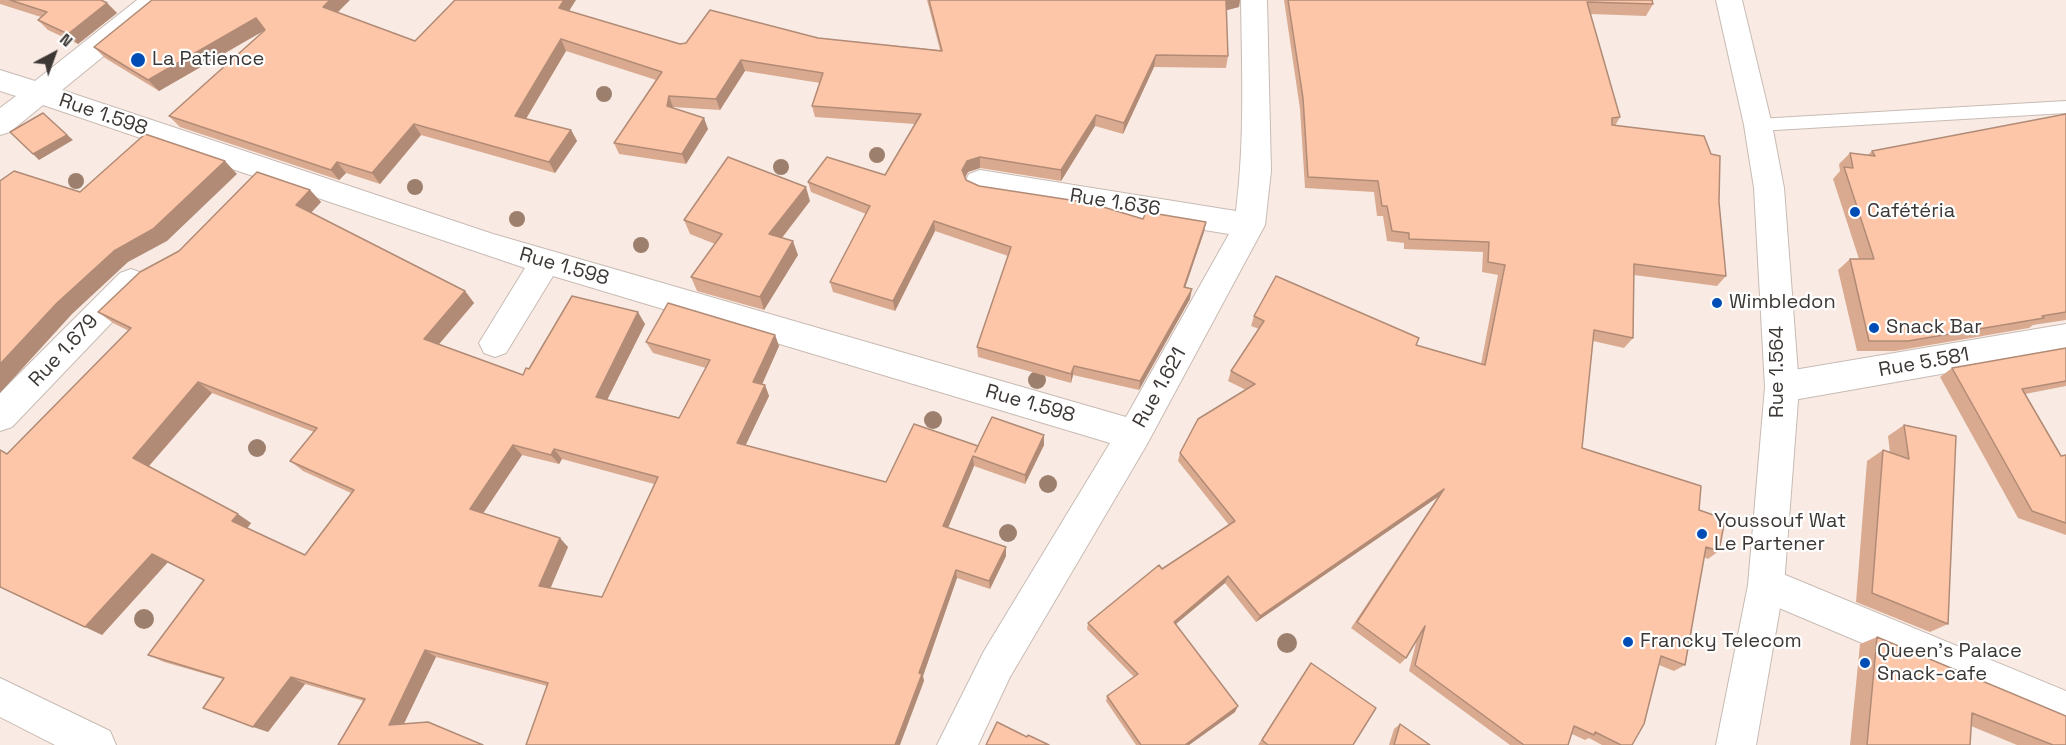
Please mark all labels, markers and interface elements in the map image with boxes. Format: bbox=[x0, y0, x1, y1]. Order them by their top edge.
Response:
north arrow bbox=[24, 24, 84, 84]
text: N bbox=[55, 29, 77, 51]
place label: La Patience bbox=[152, 48, 264, 72]
marker: La Patience bbox=[129, 51, 147, 69]
street label: Rue 1.598 bbox=[56, 89, 150, 141]
street label: Rue 1.636 bbox=[1068, 184, 1162, 222]
place label: Cafétéria bbox=[1867, 200, 1955, 224]
marker: Cafétéria bbox=[1848, 205, 1862, 219]
street label: Rue 1.598 bbox=[517, 243, 611, 291]
place label: Wimbledon bbox=[1729, 291, 1836, 315]
marker: Wimbledon bbox=[1710, 296, 1724, 310]
street label: Rue 1.679 bbox=[24, 310, 104, 392]
place label: Snack Bar bbox=[1886, 316, 1982, 340]
marker: Snack Bar bbox=[1867, 321, 1881, 335]
street label: Rue 1.564 bbox=[1766, 326, 1790, 418]
street label: Rue 5.581 bbox=[1877, 343, 1971, 383]
street label: Rue 1.621 bbox=[1128, 344, 1192, 432]
street label: Rue 1.598 bbox=[983, 380, 1077, 428]
place label: Youssouf Wat Le Partener bbox=[1714, 510, 1846, 557]
marker: Youssouf Wat Le Partener bbox=[1695, 527, 1709, 541]
place label: Francky Telecom bbox=[1640, 630, 1802, 654]
marker: Francky Telecom bbox=[1621, 635, 1635, 649]
place label: Queen's Palace Snack-cafe bbox=[1877, 640, 2022, 687]
marker: Queen's Palace Snack-cafe bbox=[1858, 656, 1872, 670]

